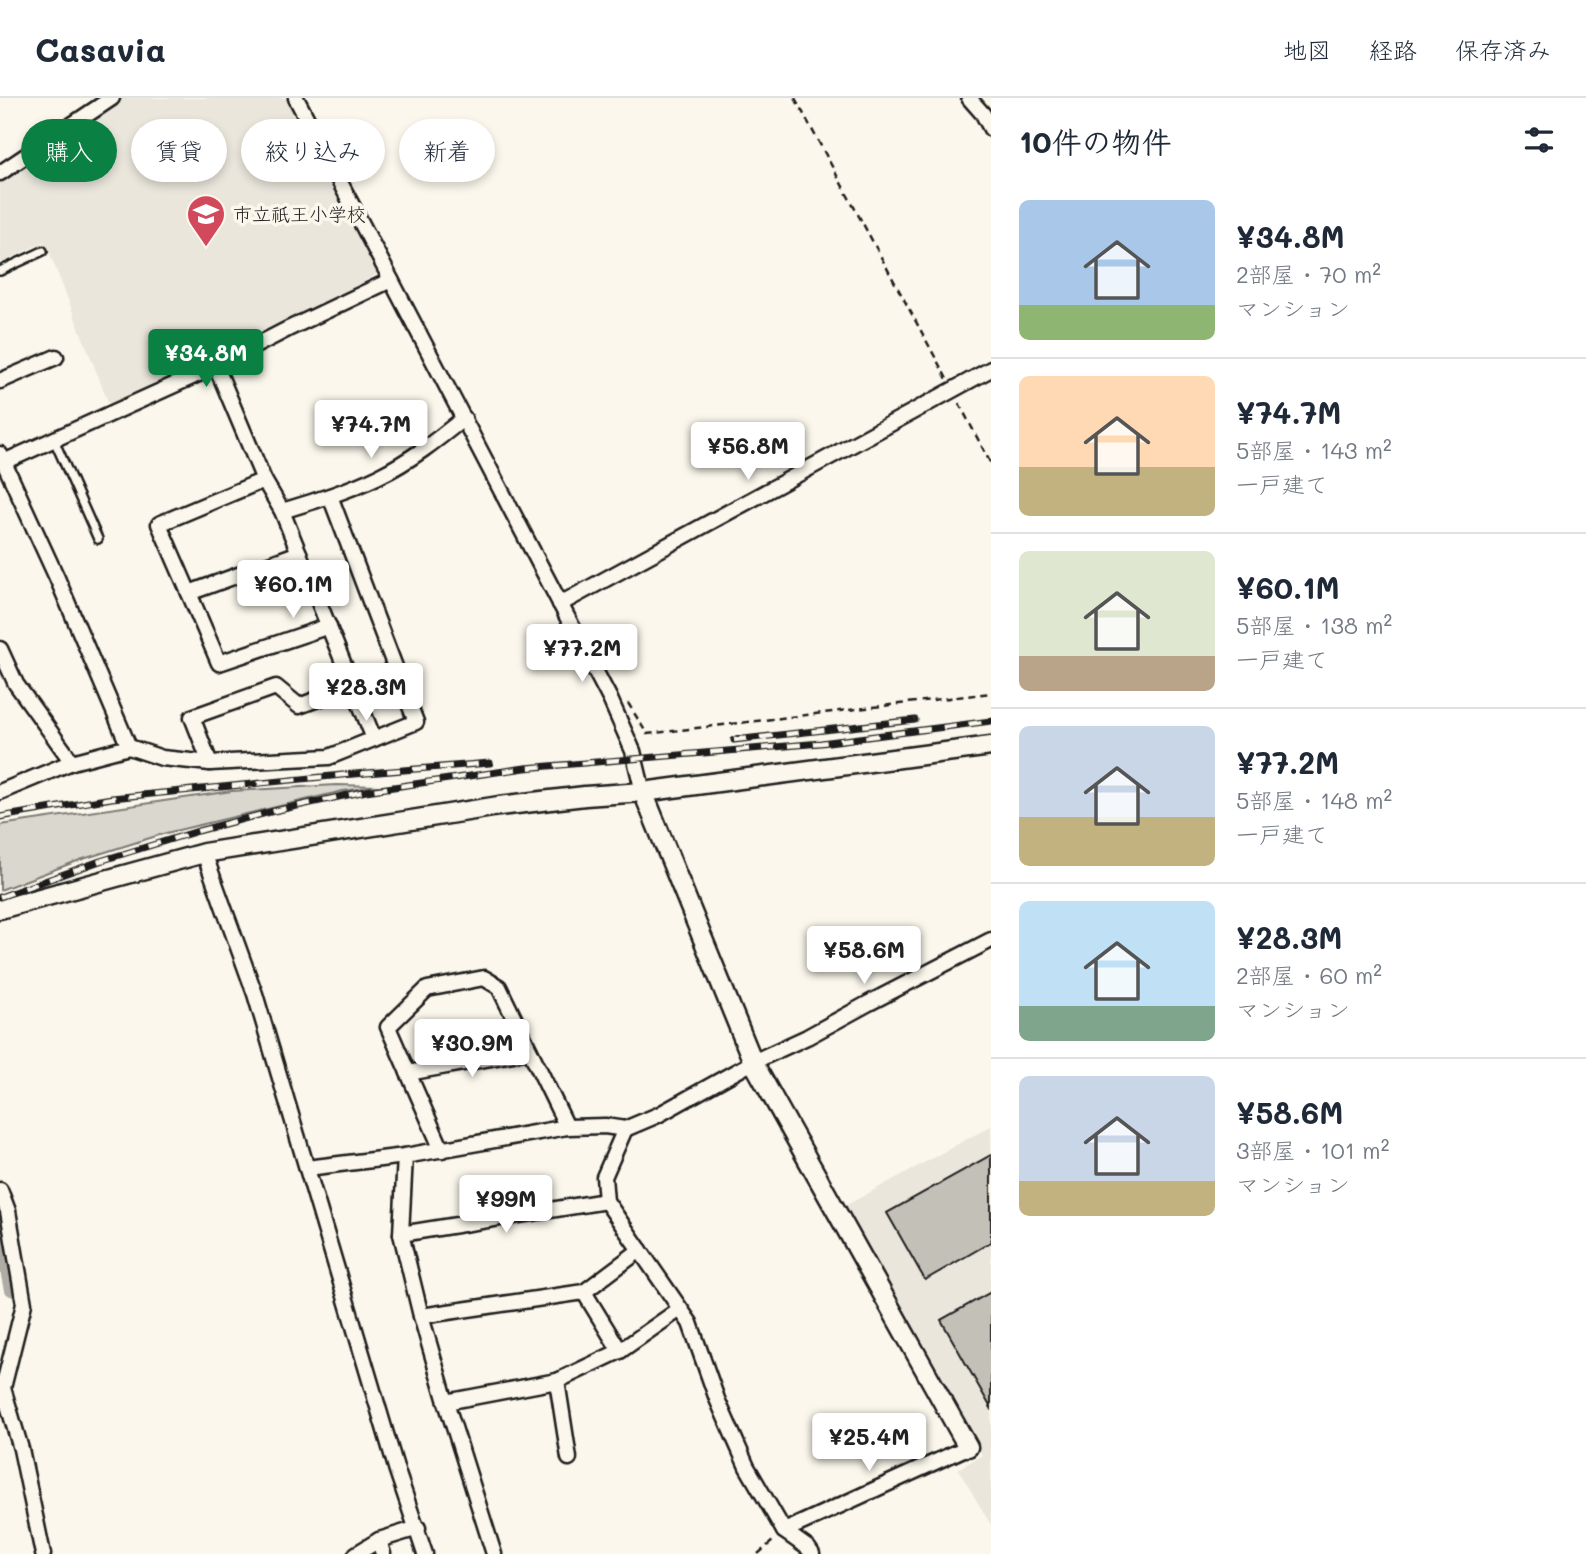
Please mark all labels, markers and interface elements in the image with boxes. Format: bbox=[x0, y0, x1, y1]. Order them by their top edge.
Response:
text: Casavia bbox=[35, 27, 166, 70]
text: 地図 bbox=[1283, 34, 1331, 65]
text: 経路 bbox=[1369, 34, 1417, 65]
text: 保存済み bbox=[1455, 34, 1551, 65]
chip: 購入 bbox=[21, 119, 117, 182]
chip: 賃貸 bbox=[131, 119, 227, 182]
chip: 絞り込み bbox=[241, 119, 385, 182]
chip: 新着 bbox=[399, 119, 495, 182]
text: 10件の物件 bbox=[1019, 121, 1172, 161]
icon: filters bbox=[1520, 121, 1558, 159]
school or university icon: 市立祇王小学校 bbox=[185, 193, 227, 248]
place label: 市立祇王小学校 bbox=[233, 201, 366, 226]
text: ¥34.8M bbox=[1236, 216, 1345, 256]
icon: home bbox=[1075, 228, 1159, 312]
text: 2部屋 · 70 m² bbox=[1236, 259, 1381, 289]
text: マンション bbox=[1236, 293, 1350, 323]
pin: ¥34.8M bbox=[149, 330, 263, 389]
text: ¥34.8M bbox=[164, 337, 248, 367]
text: ¥74.7M bbox=[1236, 392, 1342, 432]
pin: ¥74.7M bbox=[314, 400, 428, 460]
icon: home bbox=[1075, 404, 1159, 488]
text: ¥74.7M bbox=[331, 408, 411, 438]
pin: ¥56.8M bbox=[691, 422, 805, 482]
text: ¥56.8M bbox=[707, 430, 789, 460]
text: 5部屋 · 143 m² bbox=[1236, 435, 1392, 465]
text: 一戸建て bbox=[1236, 469, 1328, 499]
pin: ¥60.1M bbox=[236, 560, 350, 620]
text: ¥60.1M bbox=[1236, 567, 1340, 607]
text: ¥60.1M bbox=[253, 568, 333, 598]
icon: home bbox=[1075, 579, 1159, 663]
text: 5部屋 · 138 m² bbox=[1236, 610, 1392, 640]
pin: ¥77.2M bbox=[525, 624, 639, 684]
text: ¥77.2M bbox=[542, 632, 622, 662]
text: 一戸建て bbox=[1236, 644, 1328, 674]
pin: ¥28.3M bbox=[309, 664, 423, 723]
text: ¥28.3M bbox=[325, 671, 407, 701]
text: ¥77.2M bbox=[1236, 742, 1339, 782]
icon: home bbox=[1075, 754, 1159, 838]
text: 5部屋 · 148 m² bbox=[1236, 785, 1392, 815]
text: 一戸建て bbox=[1236, 819, 1328, 849]
text: ¥28.3M bbox=[1236, 917, 1343, 957]
pin: ¥58.6M bbox=[807, 926, 921, 986]
icon: home bbox=[1075, 929, 1159, 1013]
text: ¥58.6M bbox=[823, 934, 905, 964]
text: 2部屋 · 60 m² bbox=[1236, 960, 1382, 990]
text: マンション bbox=[1236, 994, 1350, 1024]
pin: ¥30.9M bbox=[415, 1020, 529, 1079]
text: ¥30.9M bbox=[430, 1027, 514, 1057]
text: ¥58.6M bbox=[1236, 1092, 1343, 1132]
icon: home bbox=[1075, 1104, 1159, 1188]
text: 3部屋 · 101 m² bbox=[1236, 1135, 1389, 1165]
text: マンション bbox=[1236, 1169, 1350, 1199]
pin: ¥99M bbox=[465, 1176, 547, 1235]
text: ¥99M bbox=[475, 1183, 537, 1213]
pin: ¥25.4M bbox=[812, 1414, 926, 1473]
text: ¥25.4M bbox=[828, 1421, 910, 1451]

